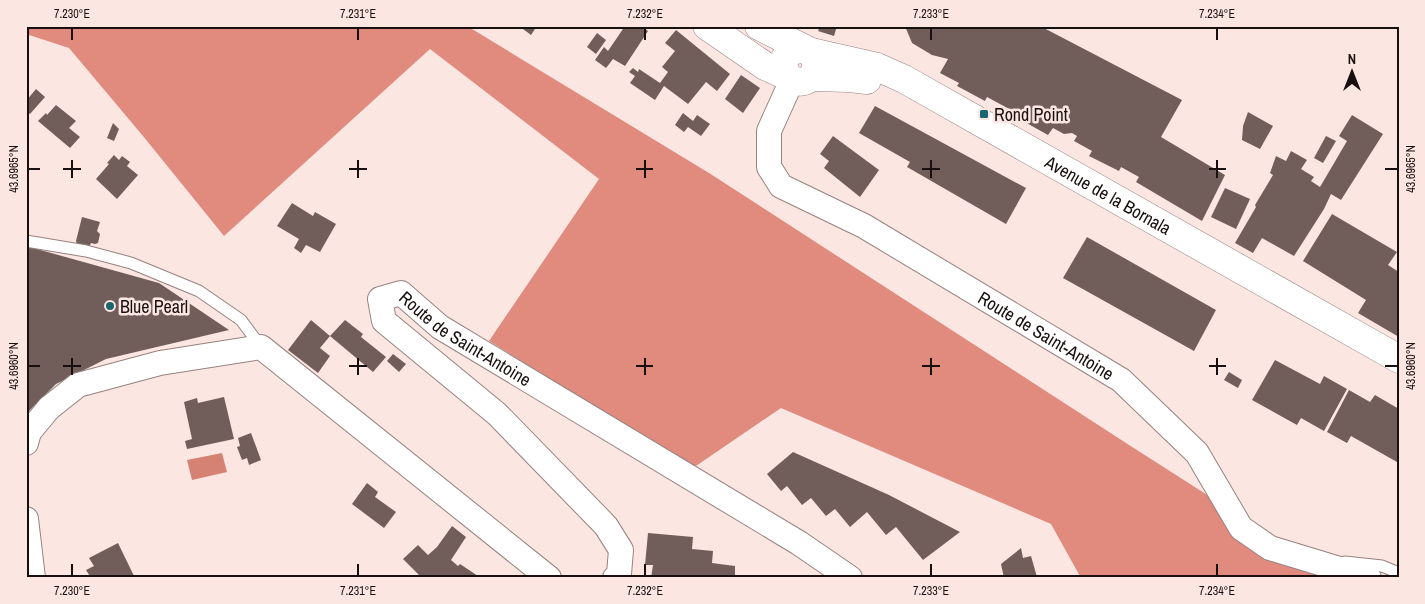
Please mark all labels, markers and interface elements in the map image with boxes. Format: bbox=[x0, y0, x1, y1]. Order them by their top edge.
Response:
text: 7.230°E bbox=[54, 6, 90, 22]
text: 7.231°E bbox=[340, 6, 376, 22]
text: 7.232°E bbox=[627, 6, 663, 22]
text: 7.233°E bbox=[913, 6, 949, 22]
text: 7.234°E bbox=[1199, 6, 1235, 22]
north arrow bbox=[1328, 48, 1378, 98]
text: N bbox=[1348, 50, 1356, 68]
place label: Rond Point bbox=[994, 102, 1068, 127]
marker: Rond Point bbox=[978, 108, 990, 120]
text: 43.6965°N bbox=[6, 145, 22, 193]
text: 43.6965°N bbox=[1403, 145, 1419, 193]
street label: Avenue de la Bornala bbox=[1040, 148, 1176, 240]
street label: Route de Saint-Antoine bbox=[394, 285, 536, 392]
street label: Route de Saint-Antoine bbox=[974, 285, 1119, 386]
place label: Blue Pearl bbox=[120, 294, 188, 319]
marker: Blue Pearl bbox=[104, 300, 116, 312]
text: 43.6960°N bbox=[6, 342, 22, 390]
text: 43.6960°N bbox=[1403, 342, 1419, 390]
text: 7.230°E bbox=[54, 583, 90, 599]
text: 7.231°E bbox=[340, 583, 376, 599]
text: 7.232°E bbox=[627, 583, 663, 599]
text: 7.233°E bbox=[913, 583, 949, 599]
text: 7.234°E bbox=[1199, 583, 1235, 599]

